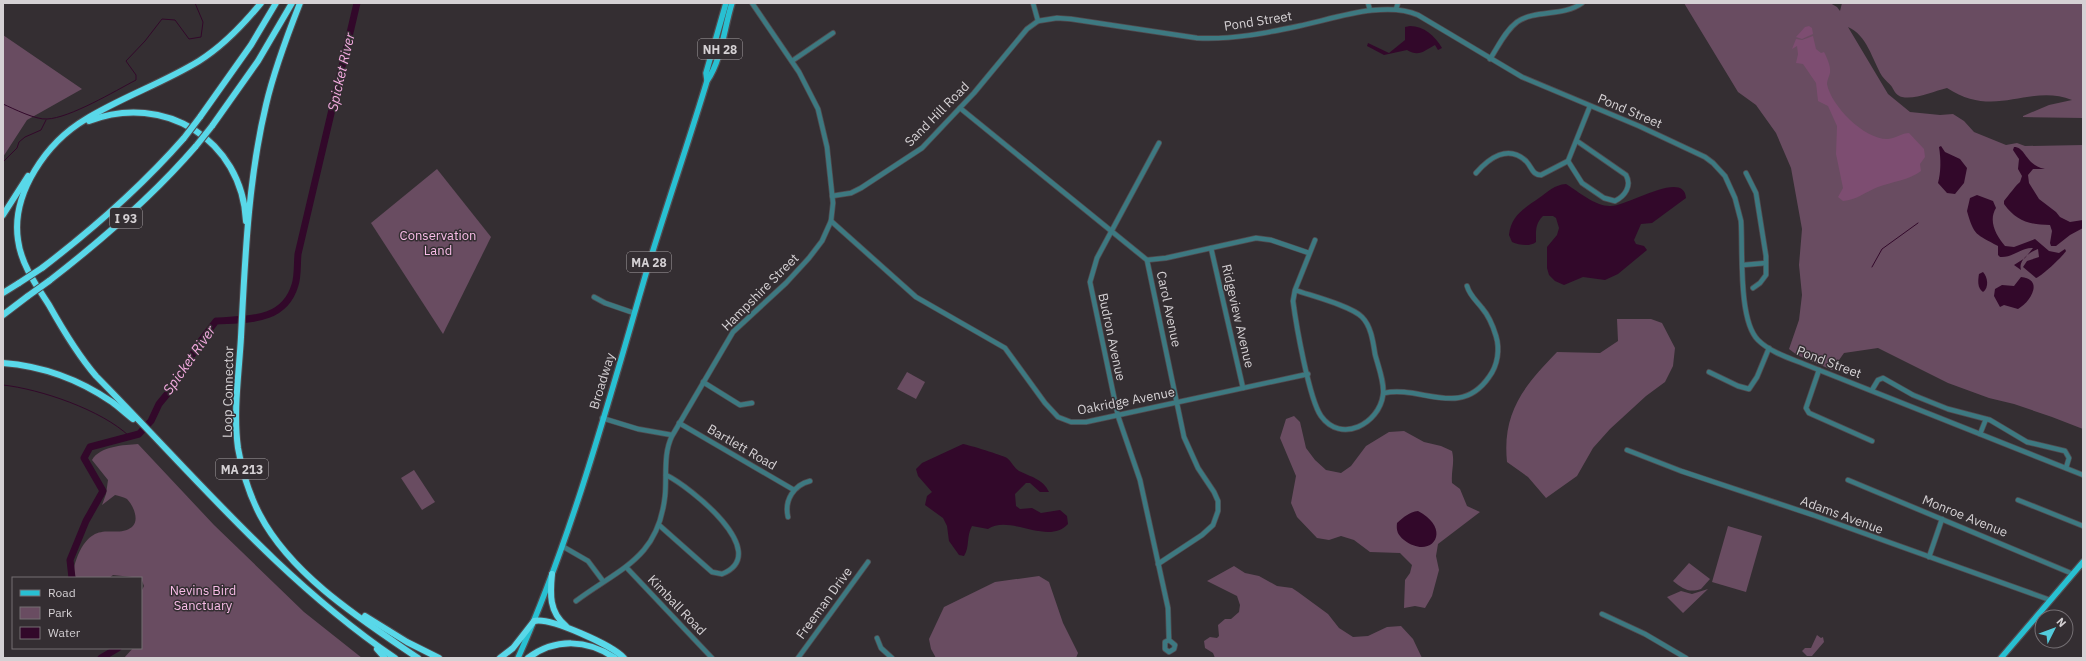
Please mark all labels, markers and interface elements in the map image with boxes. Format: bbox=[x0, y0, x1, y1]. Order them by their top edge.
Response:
street label: Pond Street bbox=[1223, 7, 1293, 35]
water label: Spicket River bbox=[323, 30, 359, 113]
road number: NH 28 bbox=[698, 39, 742, 59]
street label: Sand Hill Road bbox=[901, 78, 973, 150]
street label: Pond Street bbox=[1595, 90, 1665, 132]
road number: I 93 bbox=[110, 208, 142, 228]
park label: Conservation Land bbox=[400, 227, 476, 259]
street label: Hampshire Street bbox=[718, 250, 802, 334]
road number: MA 28 bbox=[627, 252, 671, 272]
street label: Ridgeview Avenue bbox=[1218, 262, 1258, 370]
street label: Carol Avenue bbox=[1153, 270, 1185, 348]
street label: Budron Avenue bbox=[1094, 292, 1130, 382]
water label: Spicket River bbox=[159, 321, 220, 398]
street label: Pond Street bbox=[1794, 342, 1864, 382]
street label: Loop Connector bbox=[219, 346, 237, 438]
street label: Broadway bbox=[585, 350, 619, 411]
street label: Oakridge Avenue bbox=[1076, 383, 1176, 419]
street label: Bartlett Road bbox=[704, 420, 780, 474]
road number: MA 213 bbox=[216, 459, 268, 479]
street label: Monroe Avenue bbox=[1920, 491, 2010, 541]
street label: Adams Avenue bbox=[1798, 492, 1886, 538]
street label: Freeman Drive bbox=[792, 564, 856, 642]
street label: Kimball Road bbox=[644, 571, 710, 639]
legend bbox=[12, 577, 142, 649]
park label: Nevins Bird Sanctuary bbox=[170, 582, 236, 614]
text: Road bbox=[48, 585, 76, 600]
text: Park bbox=[48, 605, 73, 620]
north arrow bbox=[2034, 609, 2074, 649]
text: N bbox=[2054, 615, 2069, 630]
text: Water bbox=[48, 625, 81, 640]

